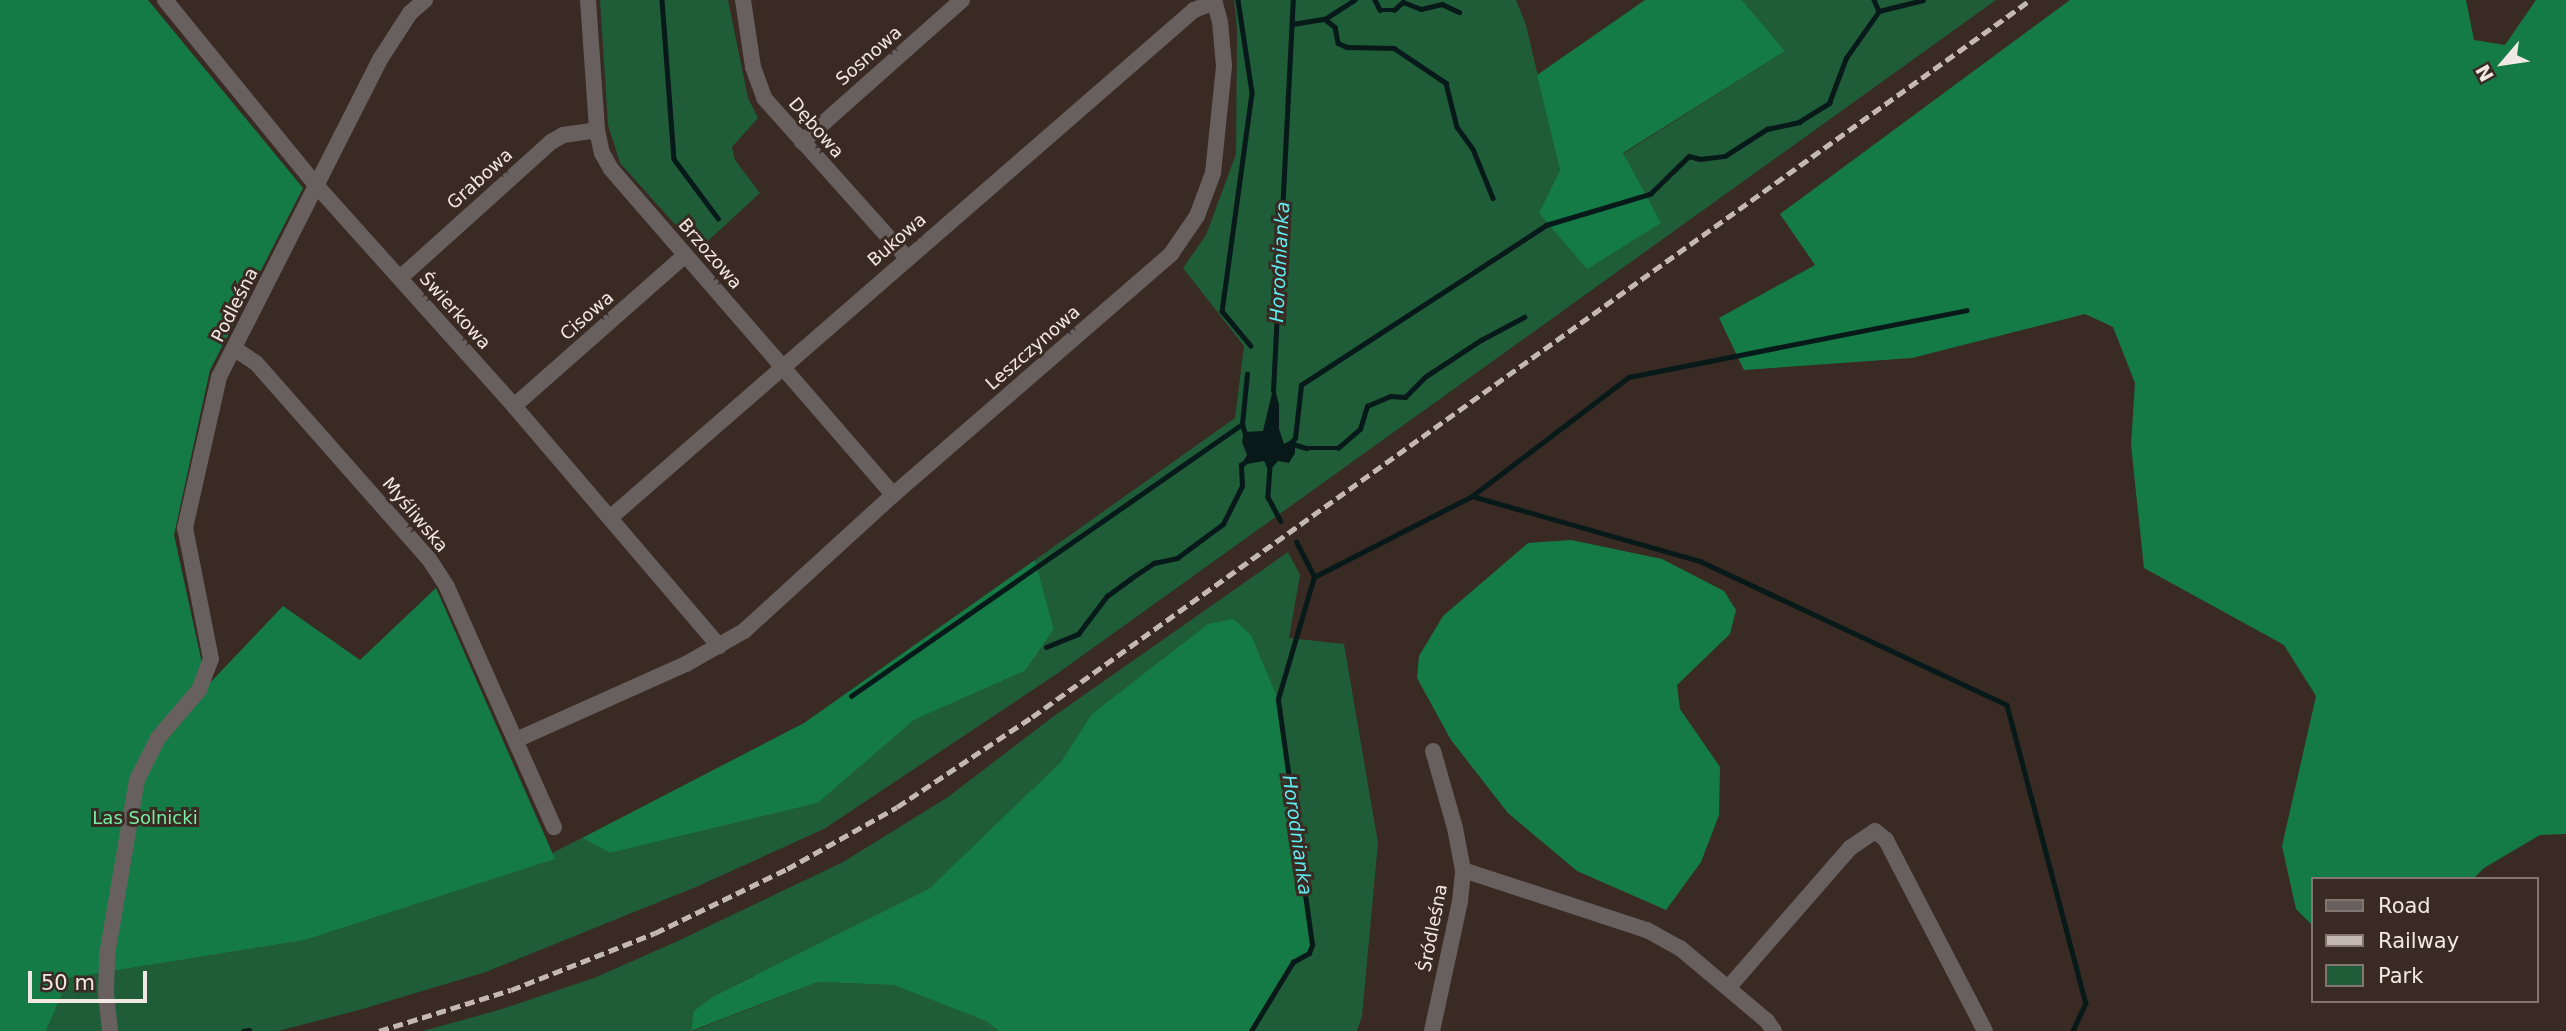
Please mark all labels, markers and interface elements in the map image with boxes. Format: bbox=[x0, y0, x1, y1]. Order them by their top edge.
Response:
street label: Sosnowa bbox=[832, 22, 906, 90]
north arrow bbox=[2468, 28, 2538, 98]
text: N bbox=[2471, 61, 2498, 85]
street label: Dębowa bbox=[784, 93, 848, 163]
street label: Grabowa bbox=[443, 144, 517, 214]
water label: Horodnianka bbox=[1265, 201, 1295, 323]
street label: Bukowa bbox=[863, 209, 931, 271]
street label: Brzozowa bbox=[673, 214, 747, 294]
street label: Podleśna bbox=[207, 264, 263, 346]
street label: Świerkowa bbox=[415, 268, 495, 354]
street label: Cisowa bbox=[556, 287, 618, 345]
street label: Leszczynowa bbox=[981, 301, 1085, 395]
street label: Myśliwska bbox=[378, 473, 452, 557]
water label: Horodnianka bbox=[1277, 773, 1317, 897]
park label: Las Solnicki bbox=[92, 807, 198, 829]
legend bbox=[2310, 877, 2538, 1003]
street label: Śródleśna bbox=[1414, 882, 1452, 974]
text: Road bbox=[2378, 894, 2431, 918]
text: Railway bbox=[2378, 929, 2459, 953]
scale bar bbox=[32, 958, 150, 1002]
text: Park bbox=[2378, 964, 2423, 988]
text: 50 m bbox=[41, 971, 95, 995]

